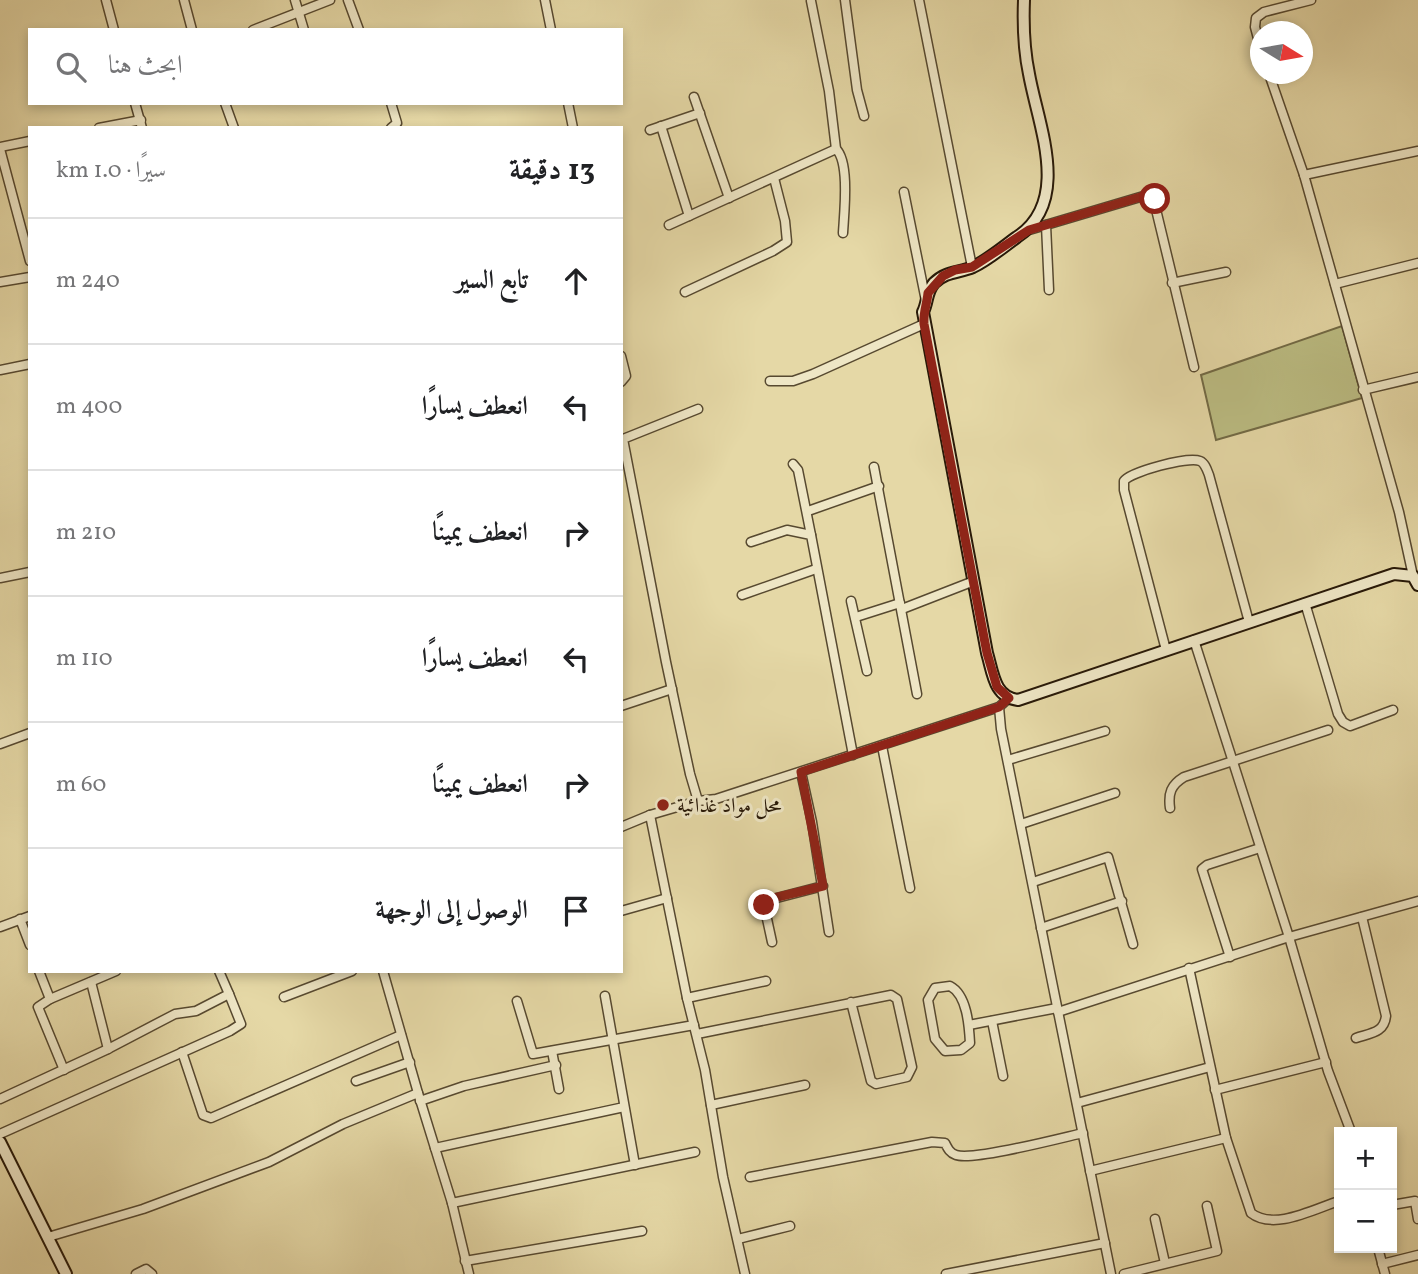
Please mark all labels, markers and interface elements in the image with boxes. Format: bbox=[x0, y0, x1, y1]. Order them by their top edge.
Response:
north arrow bbox=[1250, 21, 1313, 84]
search box bbox=[28, 28, 623, 105]
icon: search bbox=[52, 48, 90, 86]
text: ابحث هنا bbox=[108, 48, 183, 84]
text: 13 دقيقة bbox=[509, 150, 595, 192]
text: سيرًا · 1.0 km bbox=[56, 155, 166, 187]
route start bbox=[1139, 183, 1170, 214]
icon: ahead bbox=[557, 262, 595, 300]
text: تابع السير bbox=[455, 263, 528, 299]
text: 240 m bbox=[56, 265, 120, 297]
icon: left bbox=[557, 388, 595, 426]
text: انعطف يسارًا bbox=[422, 389, 528, 425]
text: 400 m bbox=[56, 391, 122, 423]
icon: right bbox=[557, 514, 595, 552]
text: انعطف يمينًا bbox=[432, 515, 528, 551]
text: 210 m bbox=[56, 517, 116, 549]
icon: left bbox=[557, 640, 595, 678]
text: انعطف يسارًا bbox=[422, 641, 528, 677]
text: 110 m bbox=[56, 643, 113, 675]
icon: right bbox=[557, 766, 595, 804]
text: انعطف يمينًا bbox=[432, 767, 528, 803]
text: 60 m bbox=[56, 769, 106, 801]
place label: محل مواد غذائية bbox=[677, 792, 782, 821]
marker: محل مواد غذائية bbox=[655, 797, 671, 813]
route end bbox=[748, 889, 779, 920]
icon: arrive bbox=[557, 892, 595, 930]
text: الوصول إلى الوجهة bbox=[375, 893, 528, 929]
map controls bbox=[1334, 1127, 1397, 1253]
button: + bbox=[1334, 1127, 1397, 1190]
button: − bbox=[1334, 1190, 1397, 1253]

